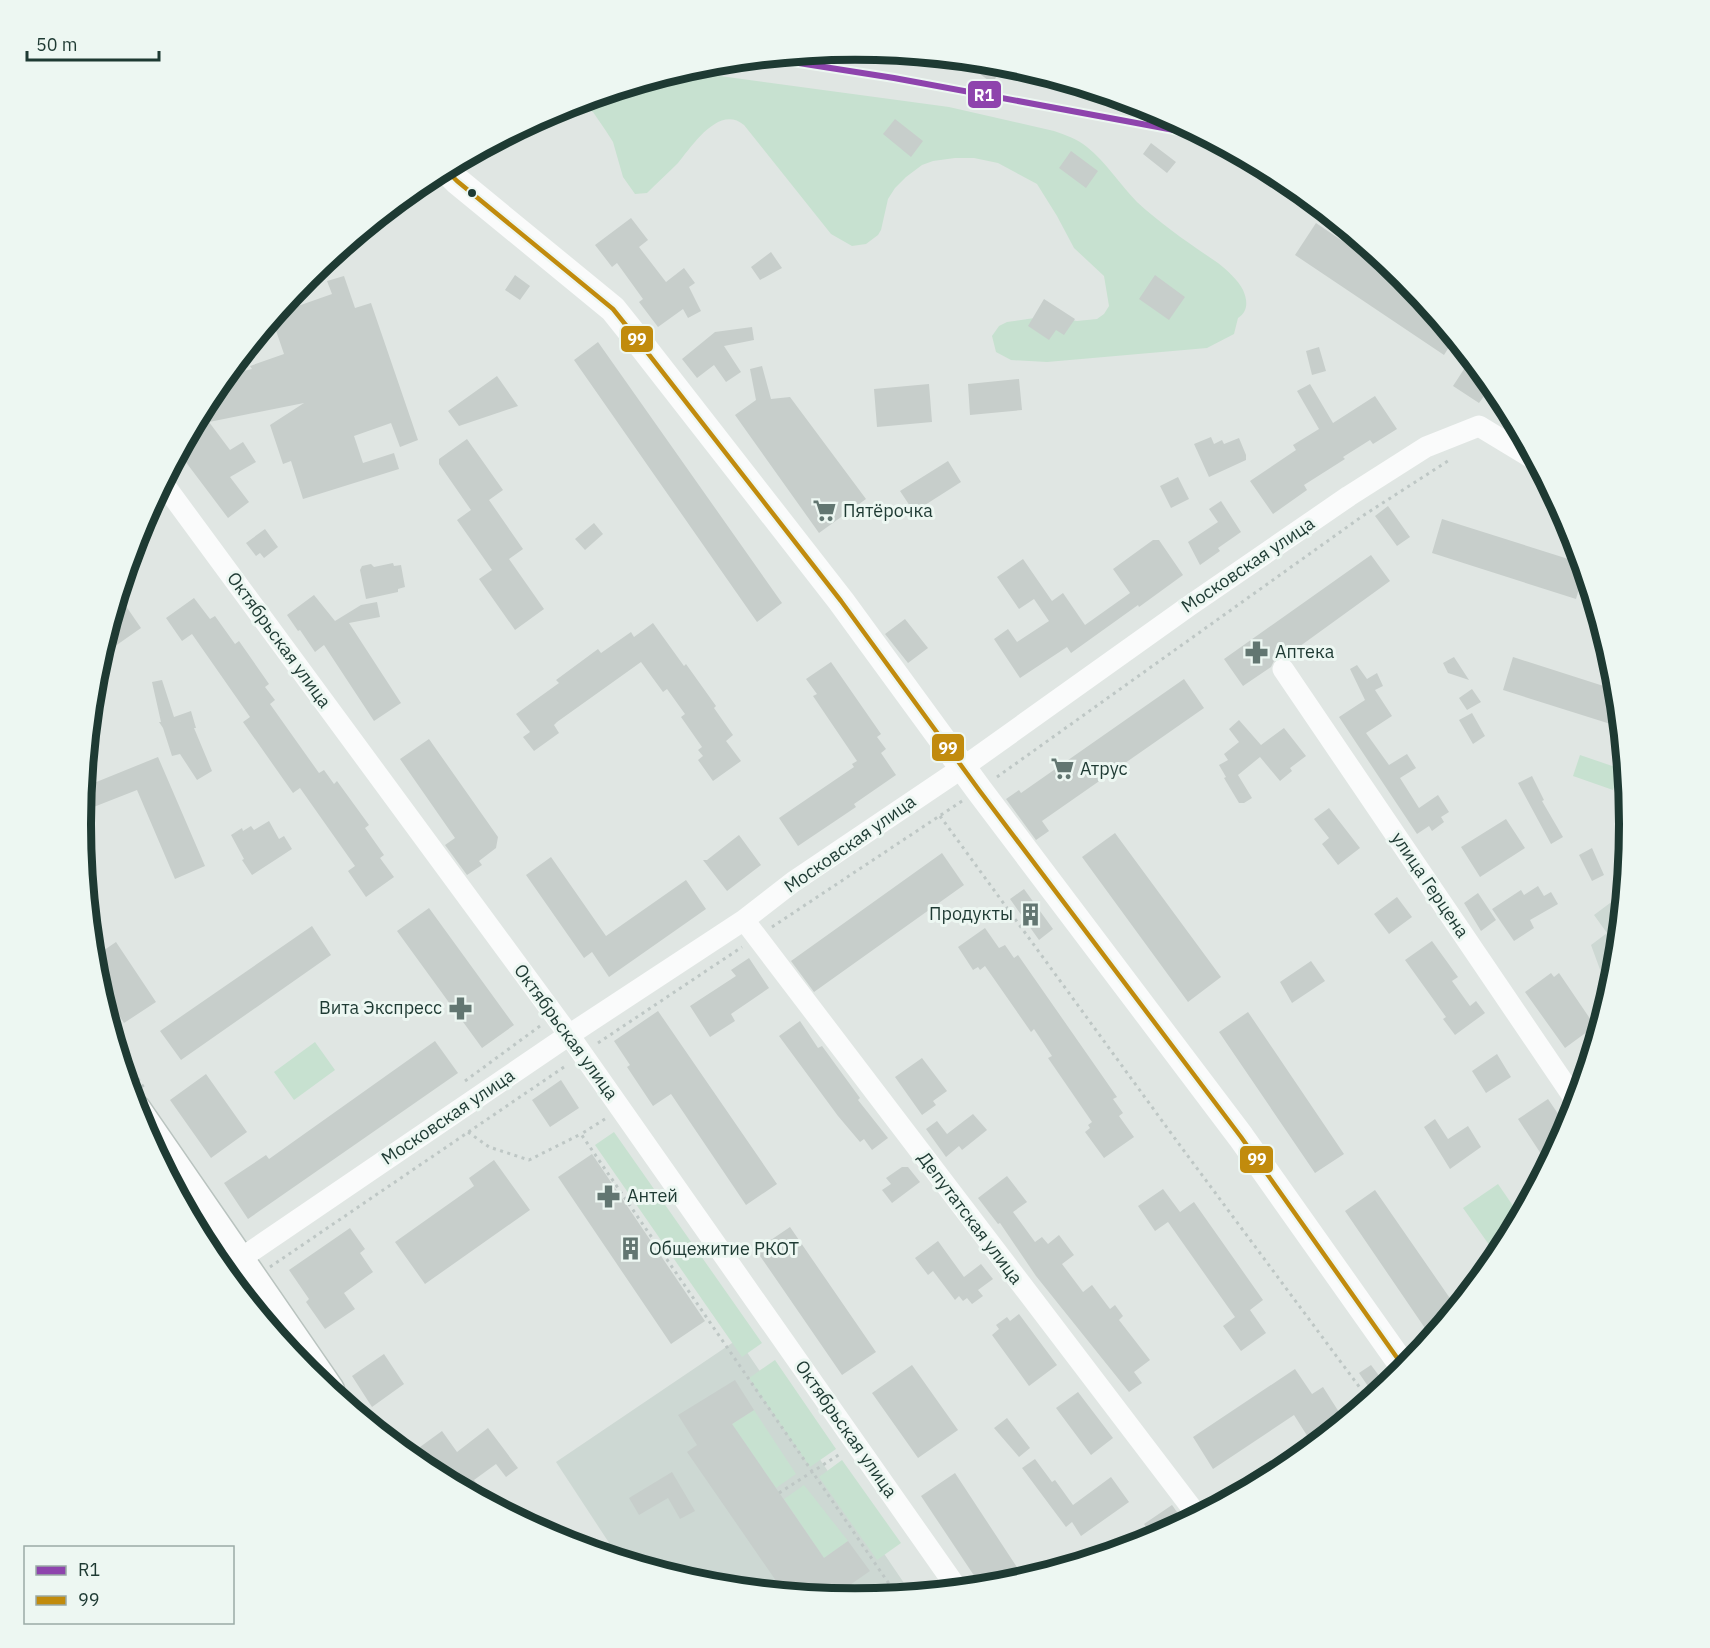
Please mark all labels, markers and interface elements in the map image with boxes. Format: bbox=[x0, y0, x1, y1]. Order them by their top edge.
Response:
scale bar bbox=[27, 24, 159, 62]
text: 50 m bbox=[36, 33, 78, 56]
line badge: R1 bbox=[967, 80, 1002, 109]
text: R1 bbox=[974, 85, 995, 105]
unlabelled marker bbox=[466, 187, 478, 199]
line badge: 99 bbox=[620, 325, 654, 353]
text: 99 bbox=[627, 329, 647, 349]
supermarket icon: Пятёрочка bbox=[812, 498, 838, 524]
place label: Пятёрочка bbox=[843, 499, 933, 522]
street label: Московская улица bbox=[1177, 511, 1319, 618]
street label: Октябрьская улица bbox=[222, 567, 337, 713]
pharmacy icon: Аптека bbox=[1244, 639, 1270, 665]
place label: Аптека bbox=[1275, 640, 1335, 663]
line badge: 99 bbox=[931, 733, 965, 762]
text: 99 bbox=[938, 738, 958, 758]
supermarket icon: Атрус bbox=[1049, 756, 1075, 782]
place label: Атрус bbox=[1080, 757, 1127, 780]
street label: Московская улица bbox=[779, 789, 920, 898]
street label: улица Герцена bbox=[1387, 828, 1474, 942]
building icon: Продукты bbox=[1018, 901, 1044, 927]
place label: Продукты bbox=[929, 902, 1013, 925]
street label: Октябрьская улица bbox=[509, 959, 624, 1105]
pharmacy icon: Вита Экспресс bbox=[447, 995, 473, 1021]
place label: Вита Экспресс bbox=[319, 996, 442, 1019]
street label: Московская улица bbox=[377, 1063, 519, 1170]
line badge: 99 bbox=[1239, 1145, 1274, 1174]
street label: Депутатская улица bbox=[913, 1147, 1028, 1289]
text: 99 bbox=[1247, 1149, 1267, 1169]
pharmacy icon: Антей bbox=[596, 1183, 622, 1209]
place label: Антей bbox=[627, 1184, 678, 1207]
building icon: Общежитие РКОТ bbox=[618, 1236, 644, 1262]
place label: Общежитие РКОТ bbox=[649, 1237, 799, 1260]
street label: Октябрьская улица bbox=[790, 1355, 903, 1502]
legend bbox=[24, 1546, 234, 1624]
text: R1 bbox=[78, 1558, 100, 1581]
text: 99 bbox=[78, 1588, 100, 1611]

